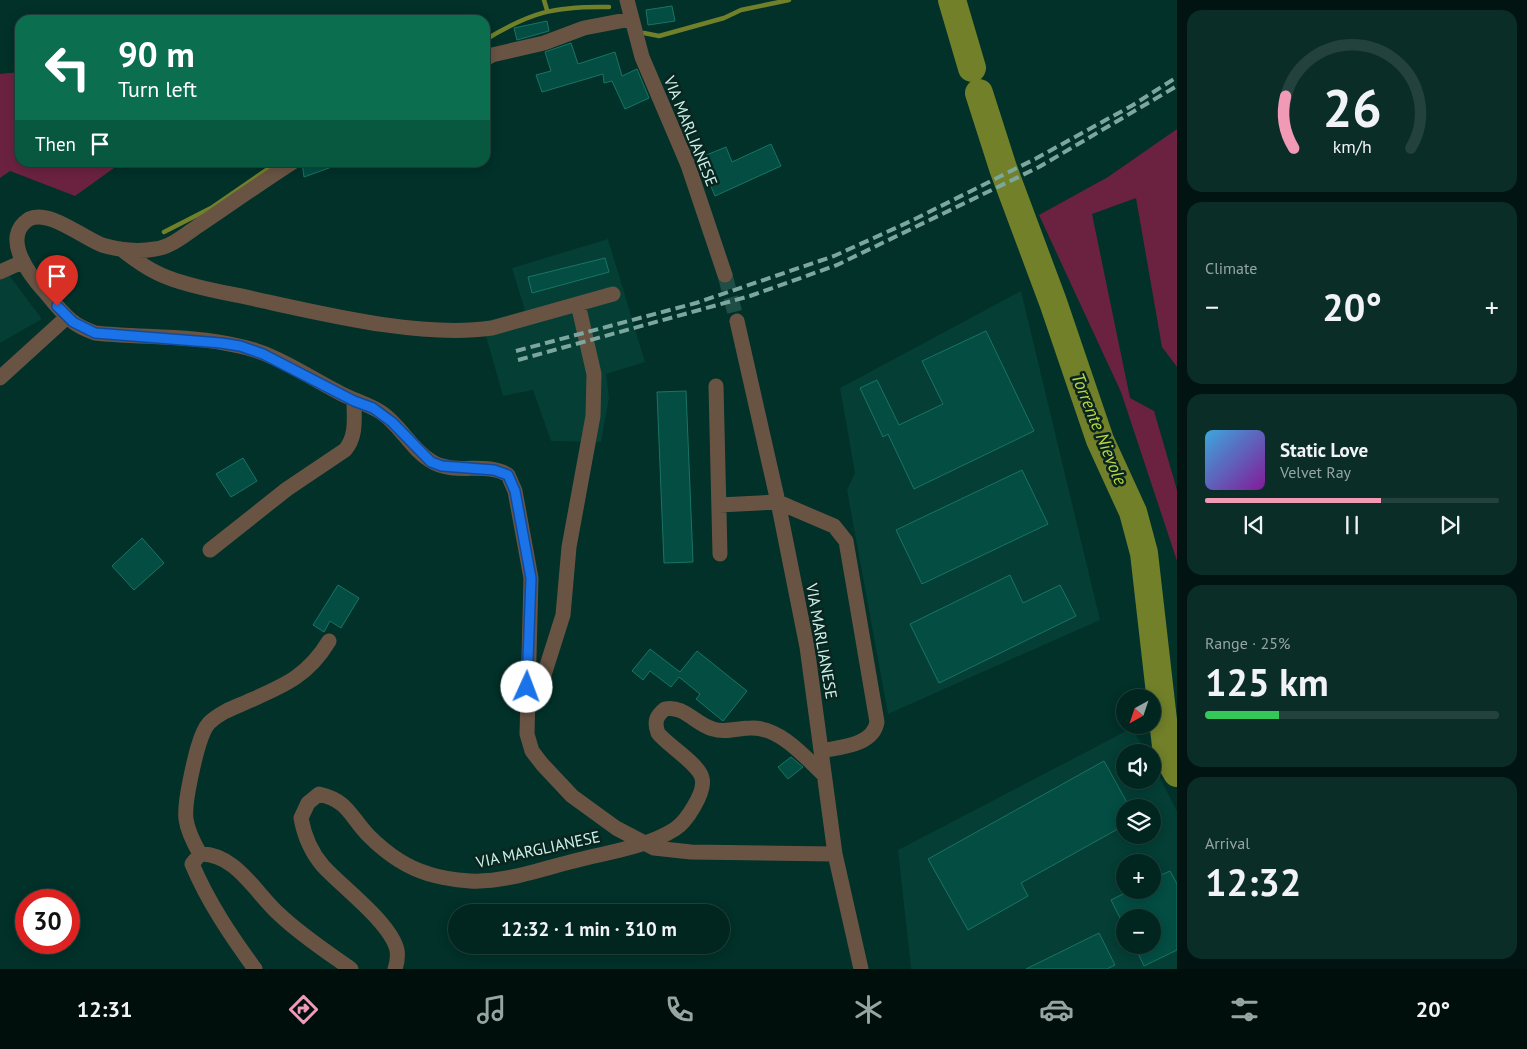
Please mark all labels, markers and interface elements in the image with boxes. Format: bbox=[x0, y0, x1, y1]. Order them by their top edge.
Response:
text: 90 m bbox=[118, 31, 195, 77]
icon: left bbox=[35, 35, 100, 100]
street label: VIA MARLIANESE bbox=[659, 72, 722, 189]
text: 26 bbox=[1323, 74, 1381, 141]
text: Turn left bbox=[118, 75, 197, 103]
icon: arrive bbox=[86, 130, 114, 158]
text: Then bbox=[35, 132, 76, 156]
text: km/h bbox=[1332, 135, 1372, 158]
pin bbox=[36, 255, 78, 306]
text: Climate bbox=[1205, 258, 1257, 278]
icon: arrive bbox=[43, 262, 71, 290]
text: 20° bbox=[1322, 282, 1382, 331]
text: − bbox=[1205, 288, 1219, 325]
text: + bbox=[1485, 288, 1499, 325]
water label: Torrente Nievole bbox=[1066, 369, 1133, 489]
text: Static Love bbox=[1280, 438, 1368, 462]
text: Velvet Ray bbox=[1280, 462, 1351, 482]
icon: previous bbox=[1240, 511, 1268, 539]
icon: pause bbox=[1338, 511, 1366, 539]
icon: next bbox=[1436, 511, 1464, 539]
street label: VIA MARLIANESE bbox=[802, 581, 842, 700]
text: Range · 25% bbox=[1205, 633, 1290, 653]
text: 125 km bbox=[1205, 657, 1329, 706]
position arrow bbox=[500, 660, 552, 712]
north arrow bbox=[1116, 689, 1161, 734]
map controls bbox=[1116, 689, 1161, 954]
button: sound bbox=[1116, 744, 1161, 789]
button: layers bbox=[1116, 799, 1161, 844]
street label: VIA MARGLIANESE bbox=[473, 826, 602, 872]
text: Arrival bbox=[1205, 833, 1250, 853]
button: + bbox=[1116, 854, 1161, 899]
text: 12:32 bbox=[1205, 857, 1301, 906]
speed limit sign: 30 bbox=[15, 889, 80, 954]
button: − bbox=[1116, 909, 1161, 954]
text: 12:32 · 1 min · 310 m bbox=[501, 917, 677, 941]
icon: directions bbox=[286, 992, 321, 1027]
icon: music bbox=[474, 992, 509, 1027]
icon: phone bbox=[662, 992, 697, 1027]
icon: climate bbox=[851, 992, 886, 1027]
icon: car bbox=[1039, 992, 1074, 1027]
icon: filters bbox=[1227, 992, 1262, 1027]
text: 12:31 bbox=[77, 995, 132, 1023]
text: 20° bbox=[1416, 995, 1450, 1023]

